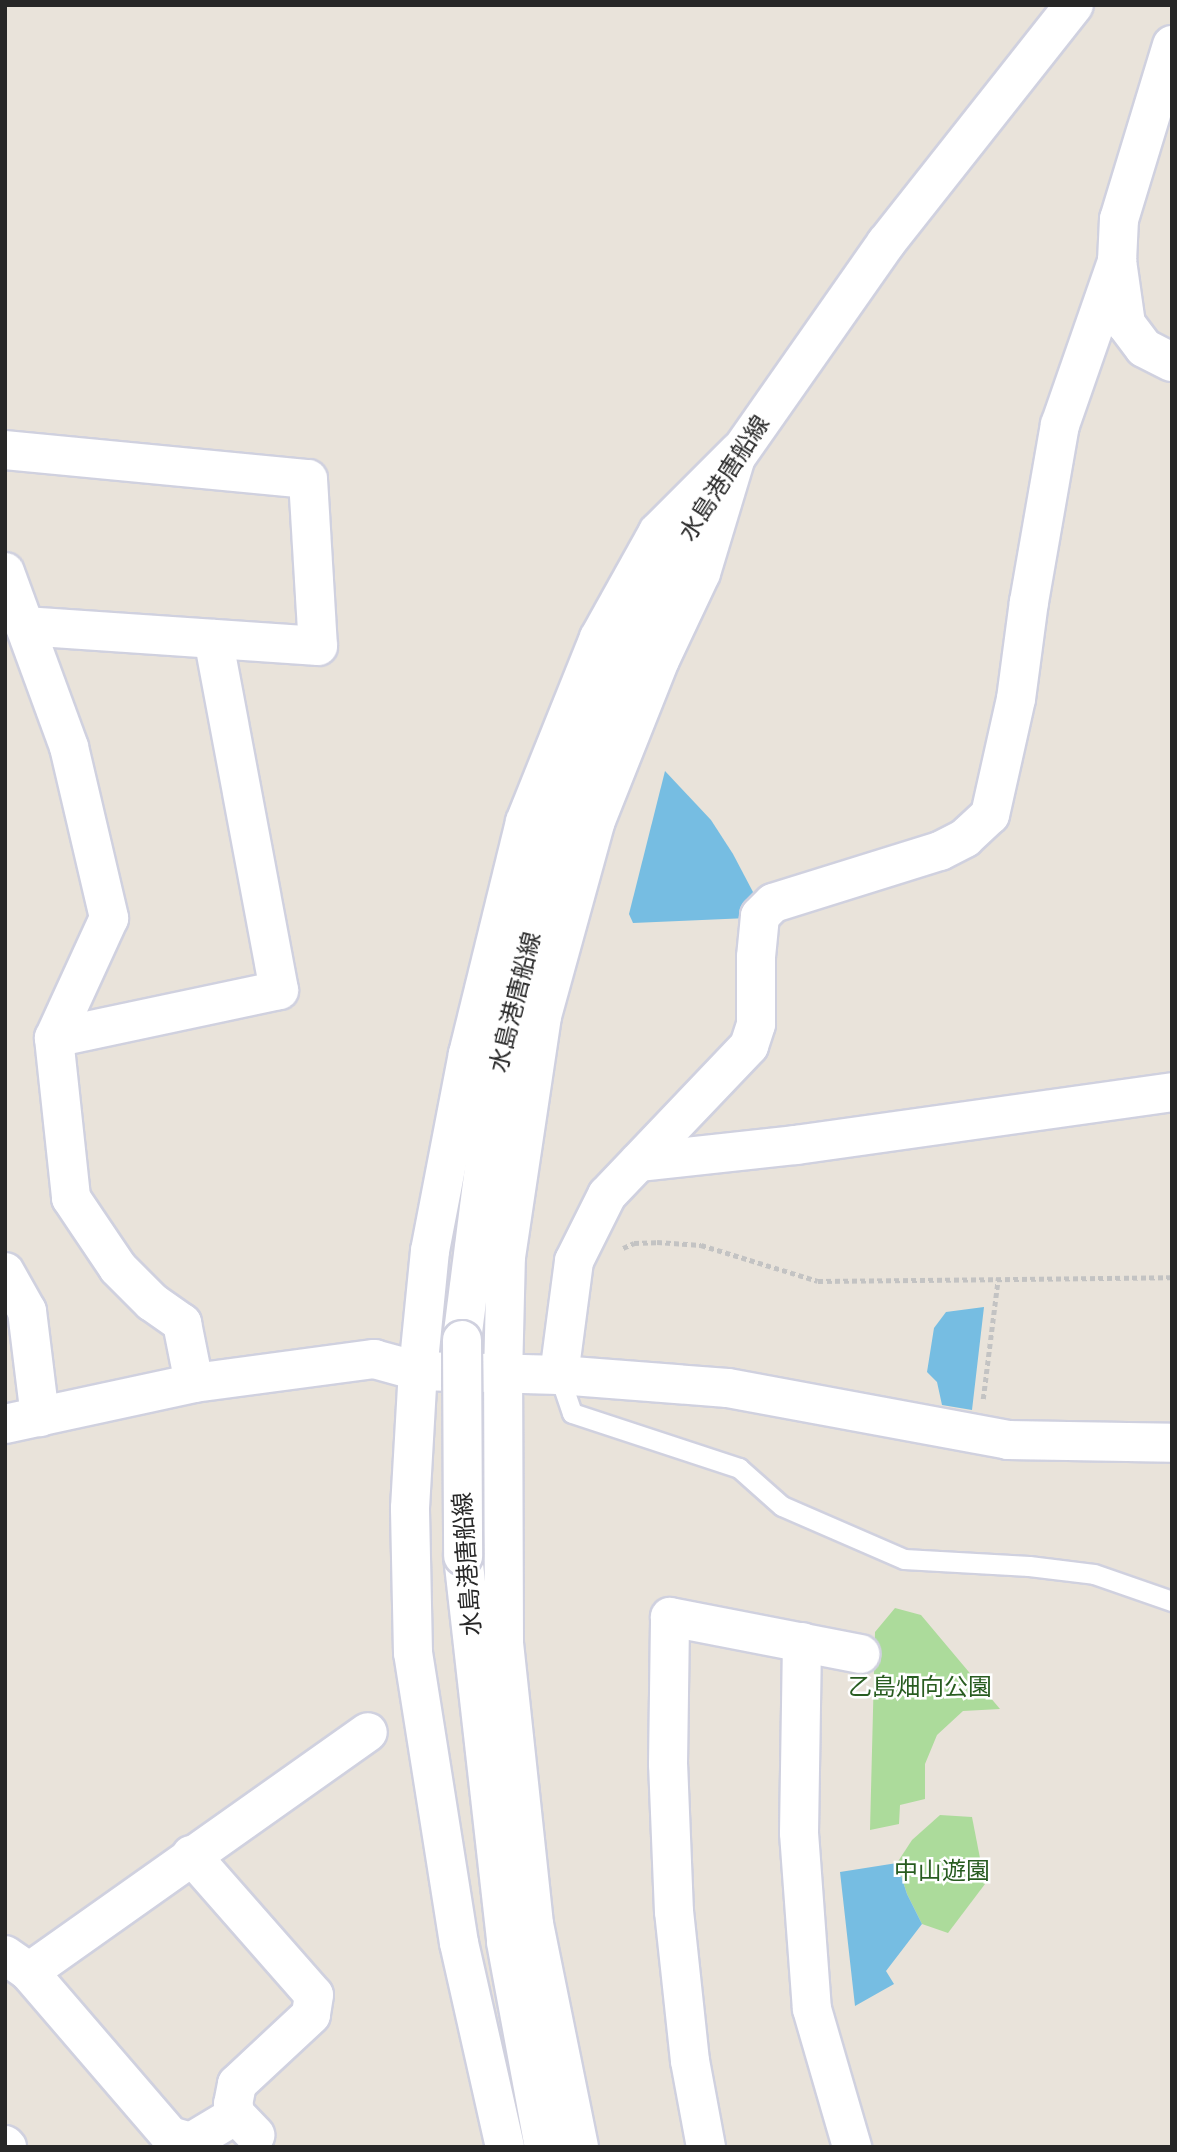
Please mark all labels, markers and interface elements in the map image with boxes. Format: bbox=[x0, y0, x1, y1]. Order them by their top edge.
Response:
street label: 水島港唐船線 bbox=[673, 410, 775, 546]
street label: 水島港唐船線 bbox=[484, 929, 546, 1075]
street label: 水島港唐船線 bbox=[448, 1491, 486, 1637]
park label: 乙島畑向公園 bbox=[848, 1673, 992, 1701]
park label: 中山遊園 bbox=[894, 1857, 990, 1885]

